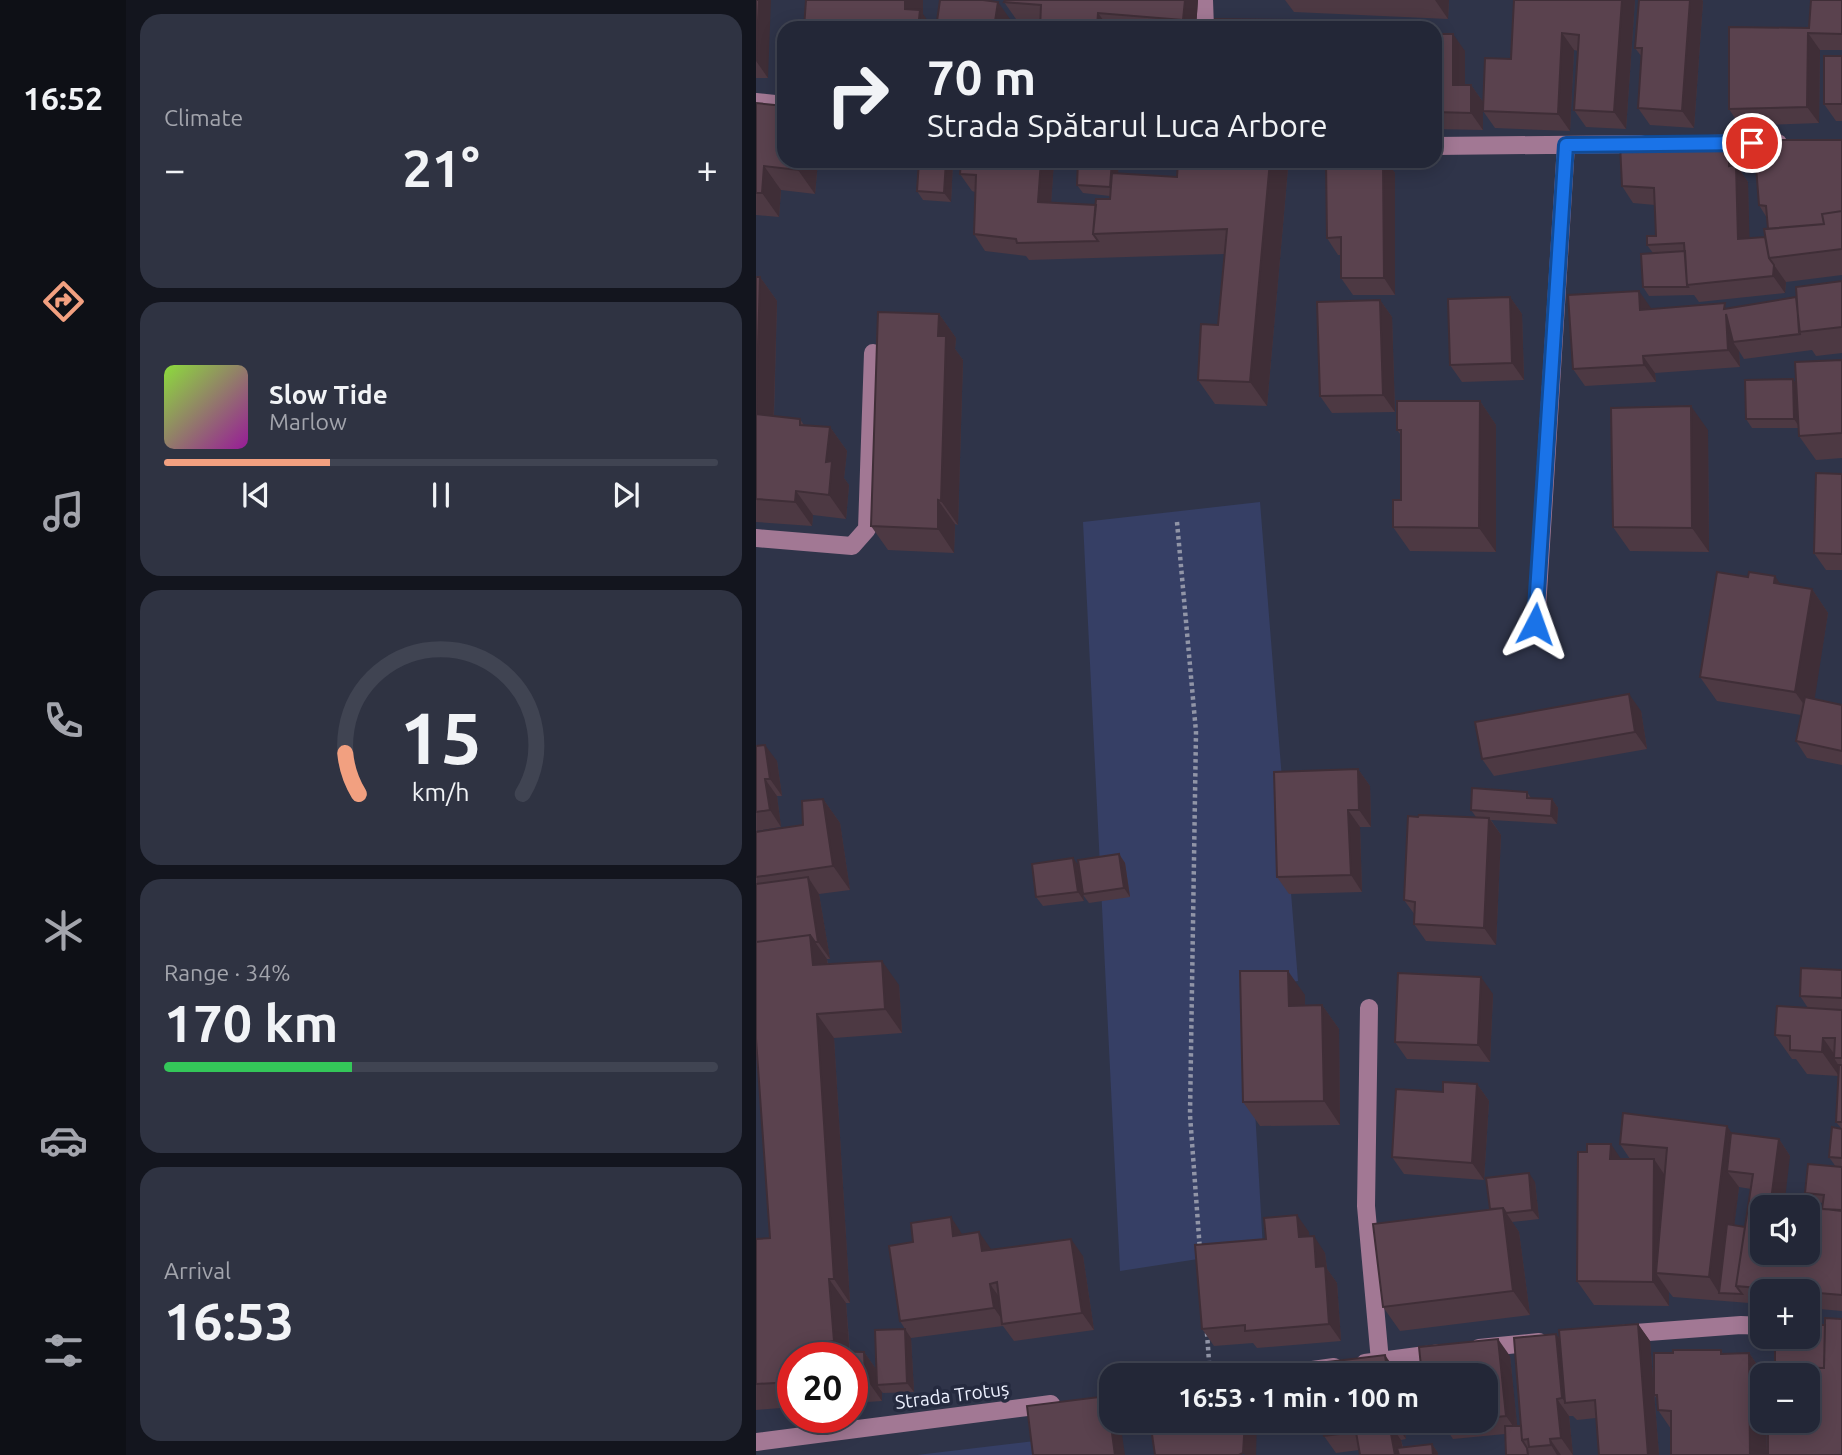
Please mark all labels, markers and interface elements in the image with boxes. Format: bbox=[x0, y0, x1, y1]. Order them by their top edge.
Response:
icon: right bbox=[812, 49, 903, 140]
text: 70 m bbox=[927, 49, 1036, 104]
text: 16:52 bbox=[23, 80, 103, 116]
text: Climate bbox=[164, 105, 243, 130]
text: Strada Spătarul Luca Arbore bbox=[927, 107, 1328, 143]
pin bbox=[1722, 113, 1782, 173]
icon: arrive bbox=[1733, 124, 1771, 162]
text: 21° bbox=[402, 139, 480, 197]
text: − bbox=[164, 148, 185, 190]
text: + bbox=[697, 148, 718, 190]
icon: directions bbox=[39, 277, 88, 326]
text: Slow Tide bbox=[269, 380, 388, 409]
text: Marlow bbox=[269, 409, 347, 434]
icon: previous bbox=[237, 476, 275, 514]
icon: pause bbox=[422, 476, 460, 514]
icon: next bbox=[607, 476, 645, 514]
icon: music bbox=[39, 487, 88, 536]
position arrow bbox=[1498, 587, 1572, 661]
icon: phone bbox=[39, 696, 88, 745]
text: 15 bbox=[400, 696, 482, 778]
text: km/h bbox=[412, 777, 470, 805]
icon: climate bbox=[39, 906, 88, 955]
text: Range · 34% bbox=[164, 960, 291, 985]
text: 170 km bbox=[164, 994, 338, 1052]
icon: car bbox=[39, 1116, 88, 1165]
map controls bbox=[1750, 1195, 1820, 1433]
button: sound bbox=[1750, 1195, 1820, 1265]
text: Arrival bbox=[164, 1258, 231, 1283]
button: + bbox=[1750, 1279, 1820, 1349]
text: 16:53 bbox=[164, 1292, 294, 1350]
icon: filters bbox=[39, 1326, 88, 1375]
speed limit sign: 20 bbox=[777, 1342, 868, 1433]
button: − bbox=[1750, 1363, 1820, 1433]
street label: Strada Trotuș bbox=[894, 1377, 1010, 1413]
text: 16:53 · 1 min · 100 m bbox=[1178, 1383, 1419, 1412]

